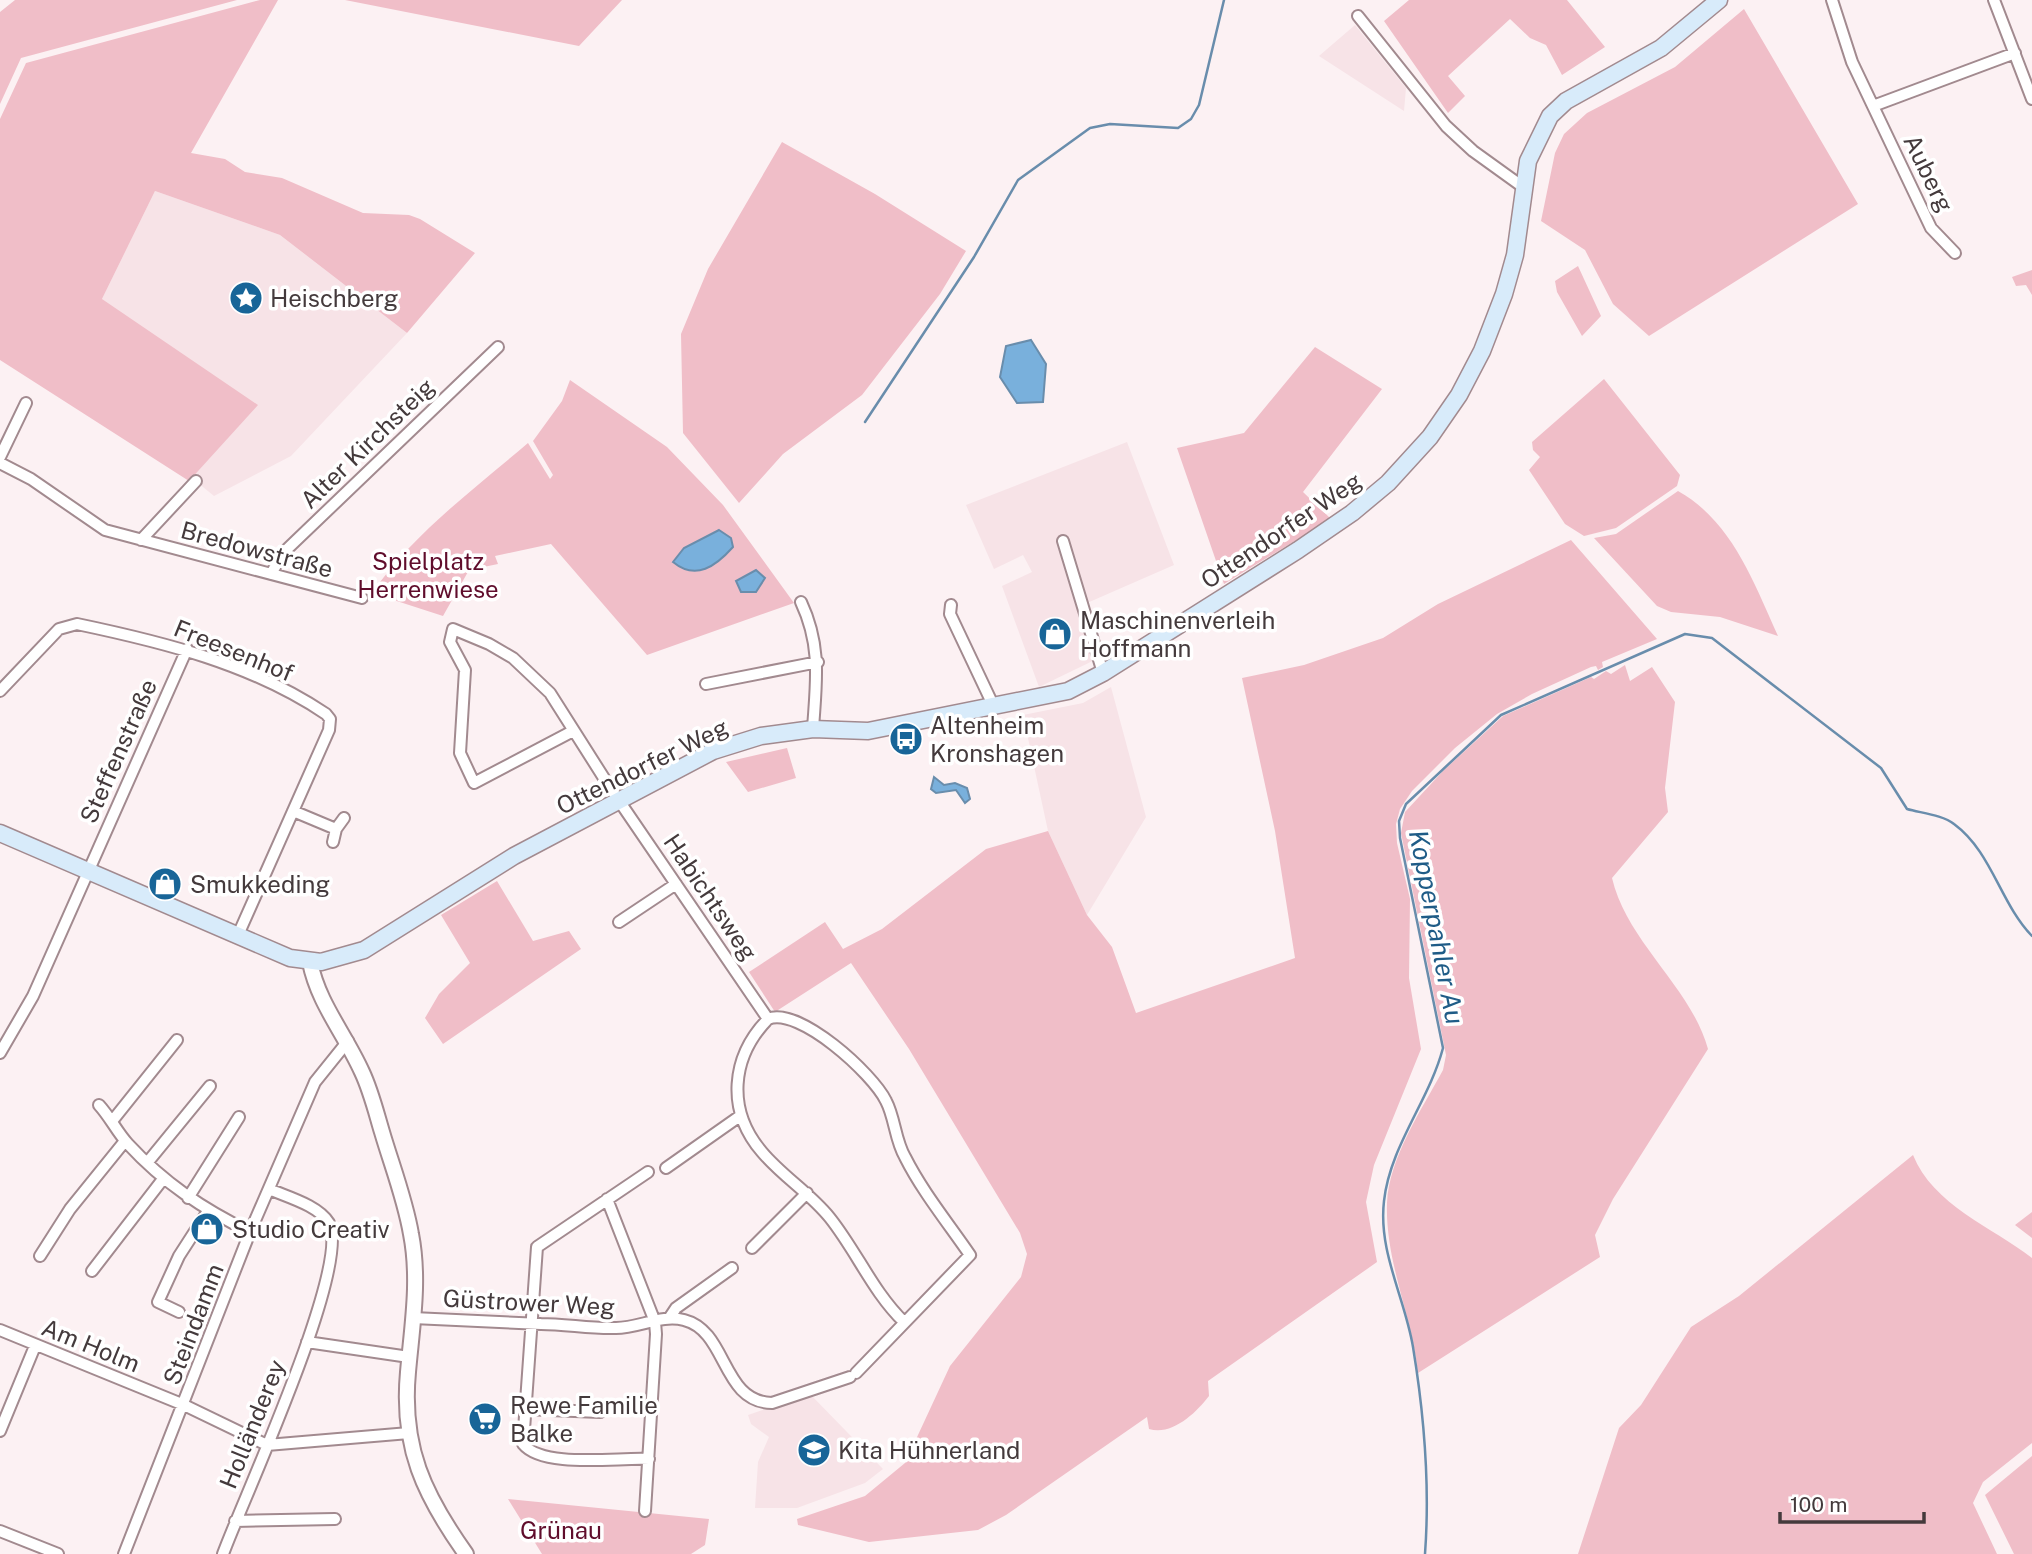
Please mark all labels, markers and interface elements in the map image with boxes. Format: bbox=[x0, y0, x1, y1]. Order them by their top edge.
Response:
street label: Auberg bbox=[1898, 130, 1960, 216]
place icon: Heischberg bbox=[227, 279, 265, 317]
place label: Heischberg bbox=[270, 284, 398, 312]
street label: Alter Kirchsteig bbox=[294, 372, 440, 514]
street label: Ottendorfer Weg bbox=[1195, 466, 1367, 594]
street label: Bredowstraße bbox=[178, 515, 336, 583]
park label: Spielplatz Herrenwiese bbox=[357, 547, 499, 603]
place label: Maschinenverleih Hoffmann bbox=[1080, 606, 1275, 662]
street label: Freesenhof bbox=[170, 613, 298, 687]
shop icon: Maschinenverleih Hoffmann bbox=[1036, 615, 1074, 653]
street label: Steffenstraße bbox=[74, 675, 162, 827]
place label: Altenheim Kronshagen bbox=[930, 711, 1064, 767]
street label: Ottendorfer Weg bbox=[552, 712, 732, 820]
bus stop icon: Altenheim Kronshagen bbox=[887, 720, 925, 758]
water label: Kopperpahler Au bbox=[1403, 827, 1471, 1027]
street label: Habichtsweg bbox=[658, 828, 764, 966]
shop icon: Smukkeding bbox=[146, 865, 184, 903]
place label: Smukkeding bbox=[190, 870, 330, 898]
shop icon: Studio Creativ bbox=[188, 1210, 226, 1248]
place label: Studio Creativ bbox=[232, 1215, 390, 1243]
street label: Steindamm bbox=[157, 1260, 229, 1388]
street label: Güstrower Weg bbox=[442, 1284, 616, 1320]
street label: Am Holm bbox=[38, 1313, 144, 1377]
street label: Holländerey bbox=[213, 1355, 291, 1492]
place label: Rewe Familie Balke bbox=[510, 1391, 658, 1447]
supermarket icon: Rewe Familie Balke bbox=[466, 1400, 504, 1438]
school or university icon: Kita Hühnerland bbox=[795, 1431, 833, 1469]
place label: Kita Hühnerland bbox=[838, 1436, 1020, 1464]
scale bar bbox=[1780, 1480, 1924, 1524]
text: 100 m bbox=[1790, 1492, 1847, 1517]
park label: Grünau bbox=[520, 1516, 602, 1544]

